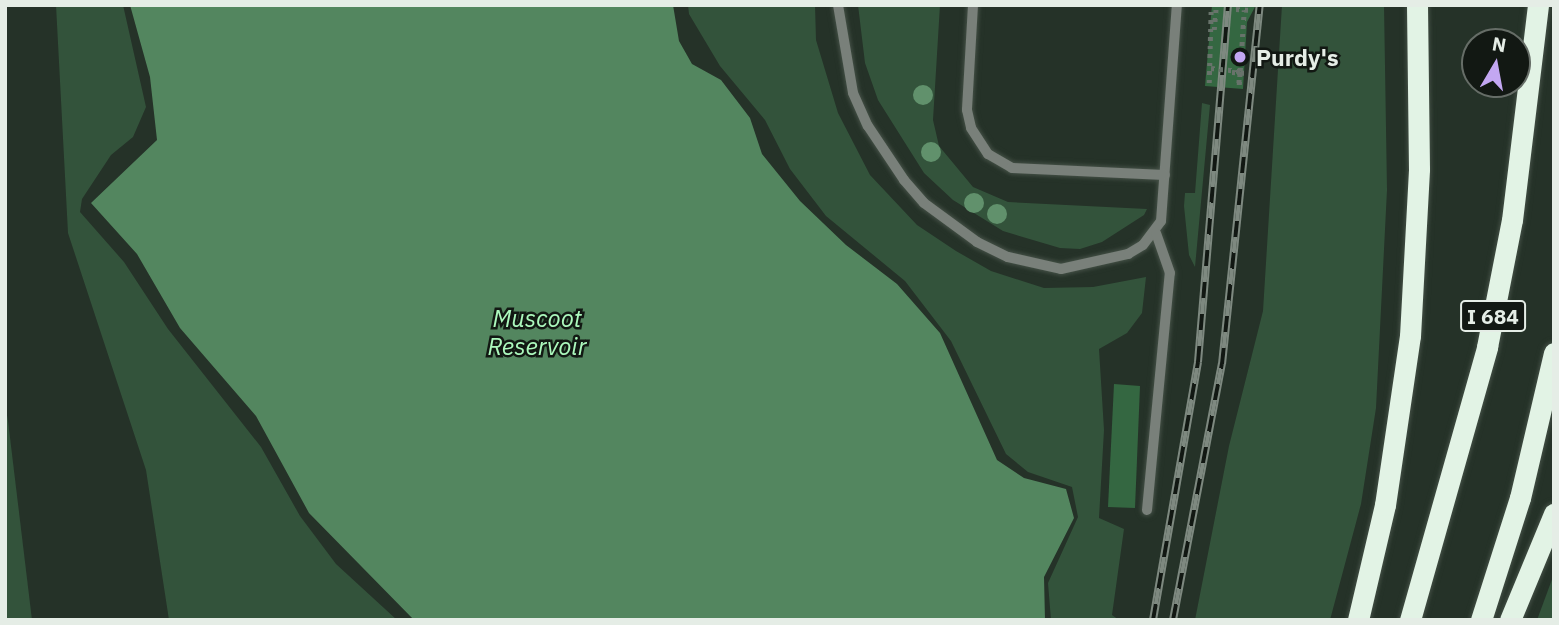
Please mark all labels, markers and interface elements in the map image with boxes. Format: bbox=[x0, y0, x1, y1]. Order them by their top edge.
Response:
north arrow bbox=[1461, 28, 1531, 98]
text: N bbox=[1490, 31, 1508, 57]
place label: Purdy's bbox=[1256, 43, 1338, 71]
marker: Purdy's bbox=[1230, 47, 1250, 67]
road number: I 684 bbox=[1460, 298, 1526, 334]
water label: Muscoot Reservoir bbox=[488, 305, 586, 361]

